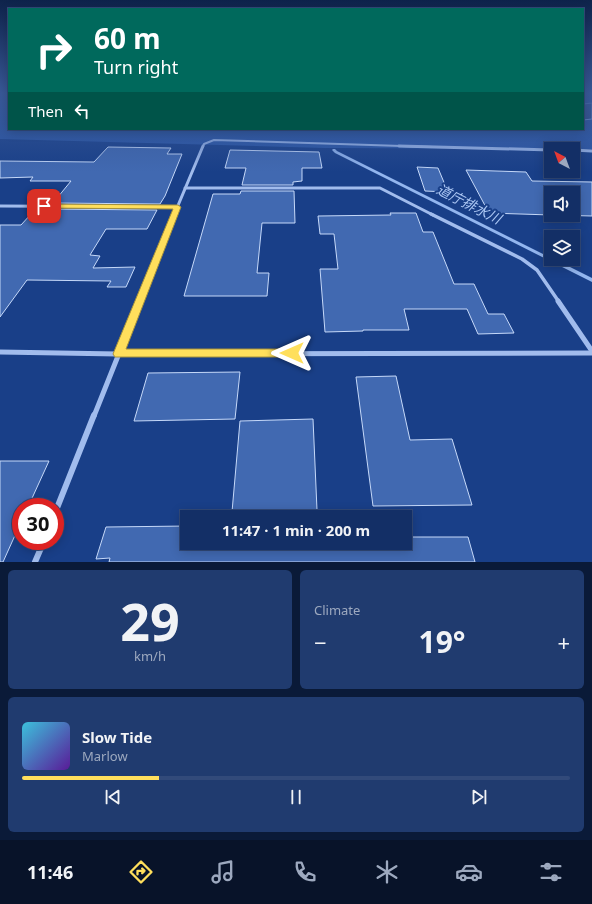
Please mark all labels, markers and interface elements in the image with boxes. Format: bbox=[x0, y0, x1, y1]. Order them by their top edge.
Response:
text: 60 m bbox=[94, 19, 161, 57]
icon: right bbox=[28, 24, 80, 76]
text: Turn right bbox=[94, 55, 178, 79]
icon: left bbox=[71, 100, 93, 122]
text: Then bbox=[28, 101, 63, 121]
north arrow bbox=[544, 142, 580, 178]
map controls bbox=[544, 142, 580, 266]
water label: 道庁排水川 bbox=[434, 179, 507, 229]
button: sound bbox=[544, 186, 580, 222]
pin bbox=[27, 189, 61, 223]
icon: arrive bbox=[33, 195, 55, 217]
button: layers bbox=[544, 230, 580, 266]
position arrow bbox=[271, 332, 313, 374]
speed limit sign: 30 bbox=[12, 498, 64, 550]
text: 11:47 · 1 min · 200 m bbox=[222, 520, 370, 540]
text: 29 bbox=[120, 585, 180, 656]
text: Climate bbox=[314, 601, 360, 619]
text: 19° bbox=[418, 621, 466, 662]
text: − bbox=[314, 627, 327, 657]
text: + bbox=[557, 627, 570, 657]
text: km/h bbox=[134, 647, 166, 665]
text: Slow Tide bbox=[82, 727, 152, 747]
text: Marlow bbox=[82, 747, 128, 765]
icon: previous bbox=[102, 786, 124, 808]
icon: pause bbox=[285, 786, 307, 808]
icon: next bbox=[468, 786, 490, 808]
icon: directions bbox=[127, 858, 155, 886]
icon: music bbox=[209, 858, 237, 886]
icon: phone bbox=[291, 858, 319, 886]
icon: climate bbox=[373, 858, 401, 886]
icon: car bbox=[455, 858, 483, 886]
icon: filters bbox=[537, 858, 565, 886]
text: 11:46 bbox=[27, 860, 73, 884]

